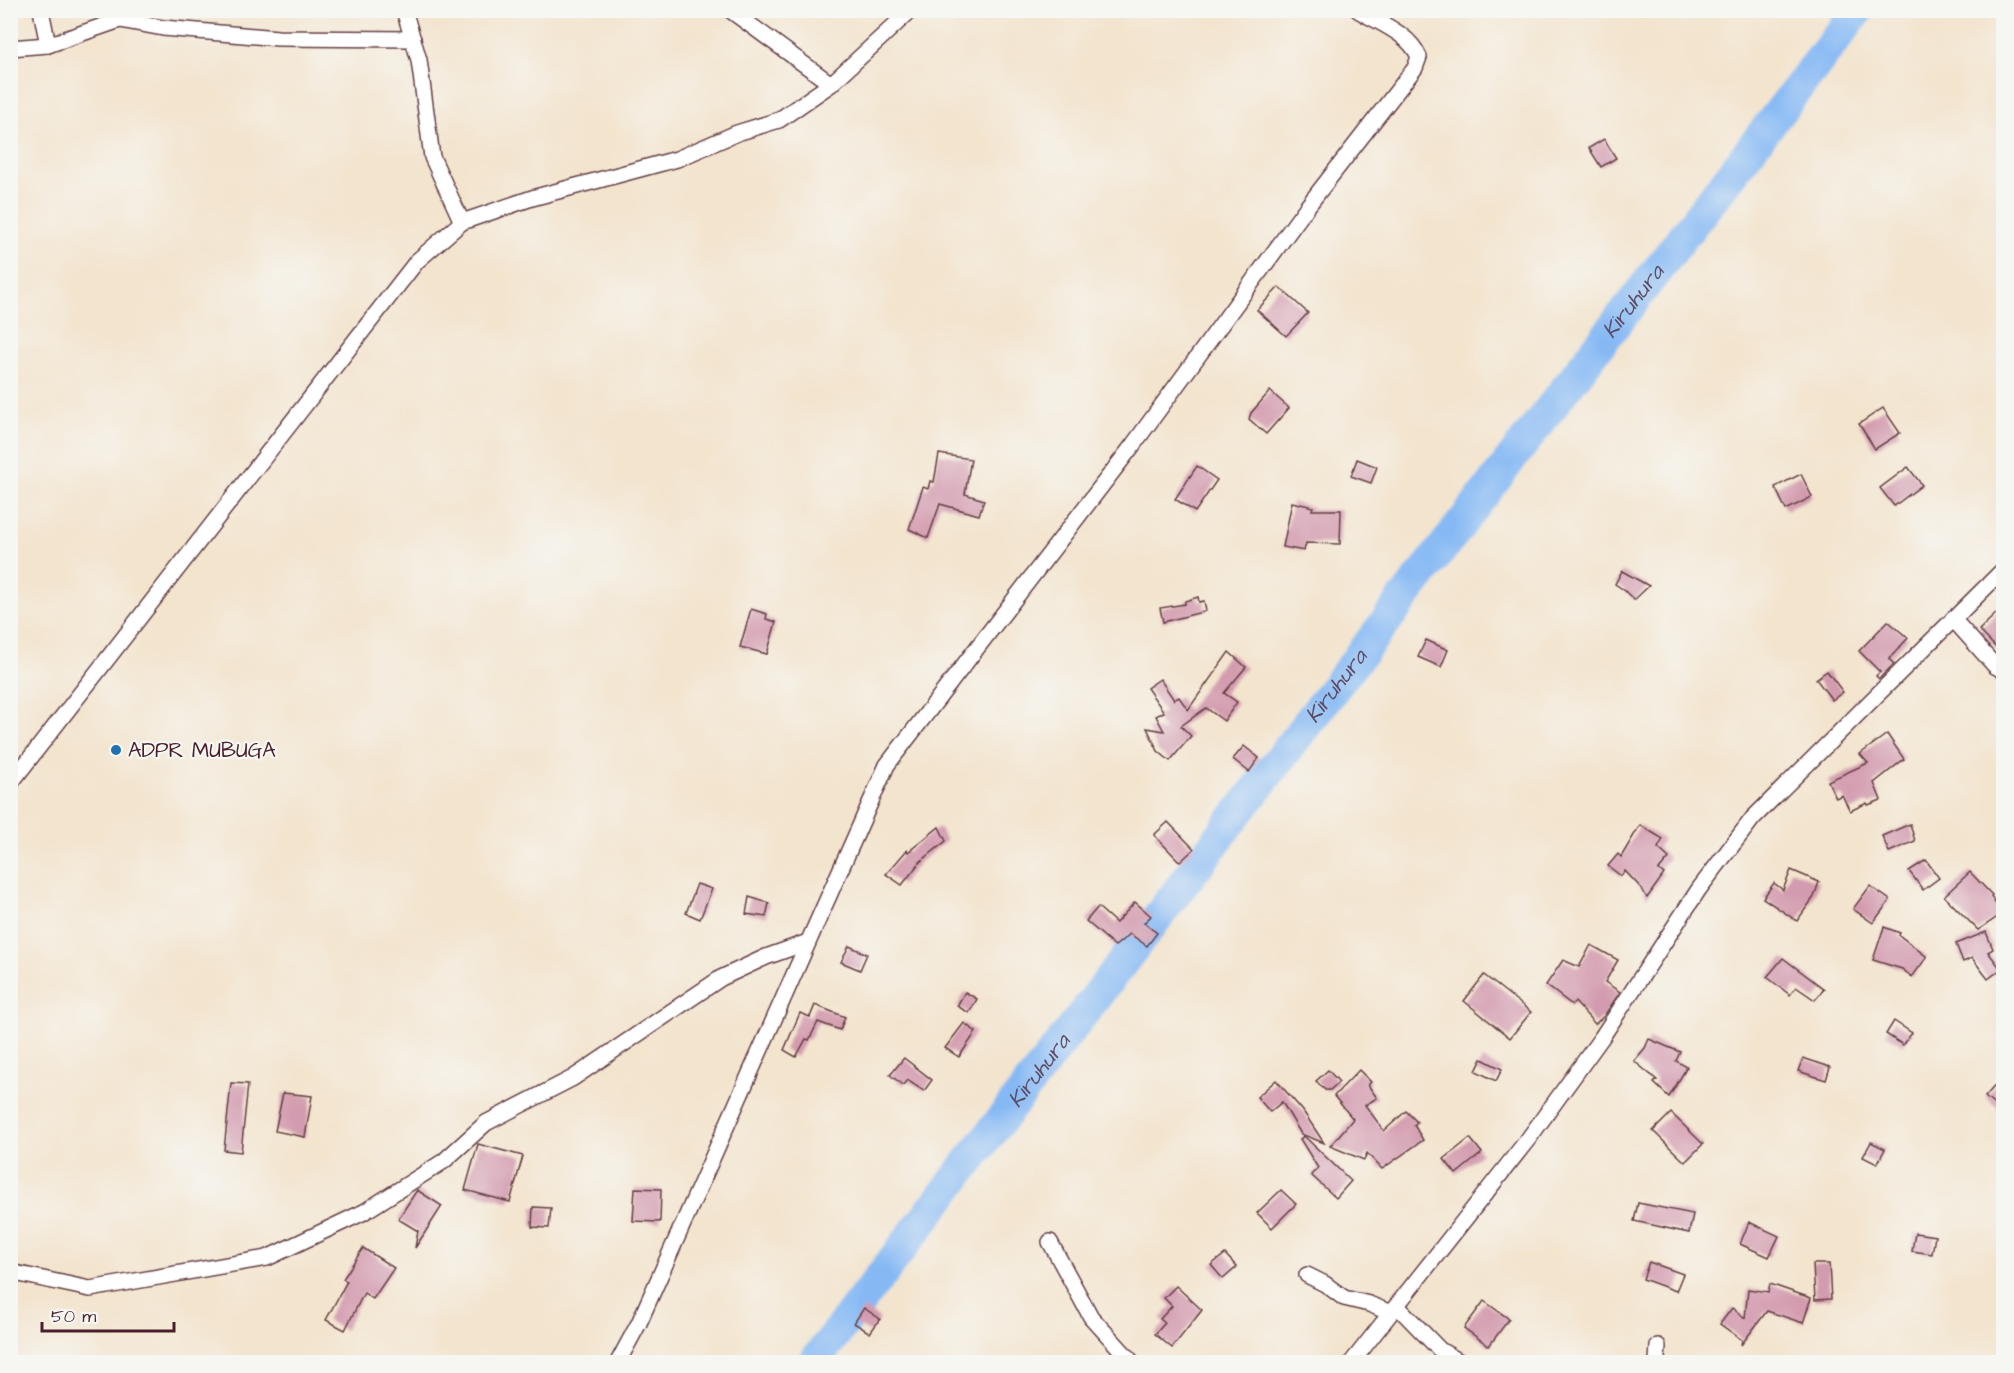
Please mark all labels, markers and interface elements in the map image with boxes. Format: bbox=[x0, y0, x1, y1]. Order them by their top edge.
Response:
water label: Kiruhura bbox=[1595, 257, 1672, 345]
water label: Kiruhura bbox=[1298, 641, 1375, 729]
place label: ADPR MUBUGA bbox=[128, 736, 276, 765]
marker: ADPR MUBUGA bbox=[109, 743, 123, 757]
water label: Kiruhura bbox=[1001, 1026, 1078, 1114]
scale bar bbox=[42, 1295, 174, 1333]
text: 50 m bbox=[51, 1304, 96, 1329]

